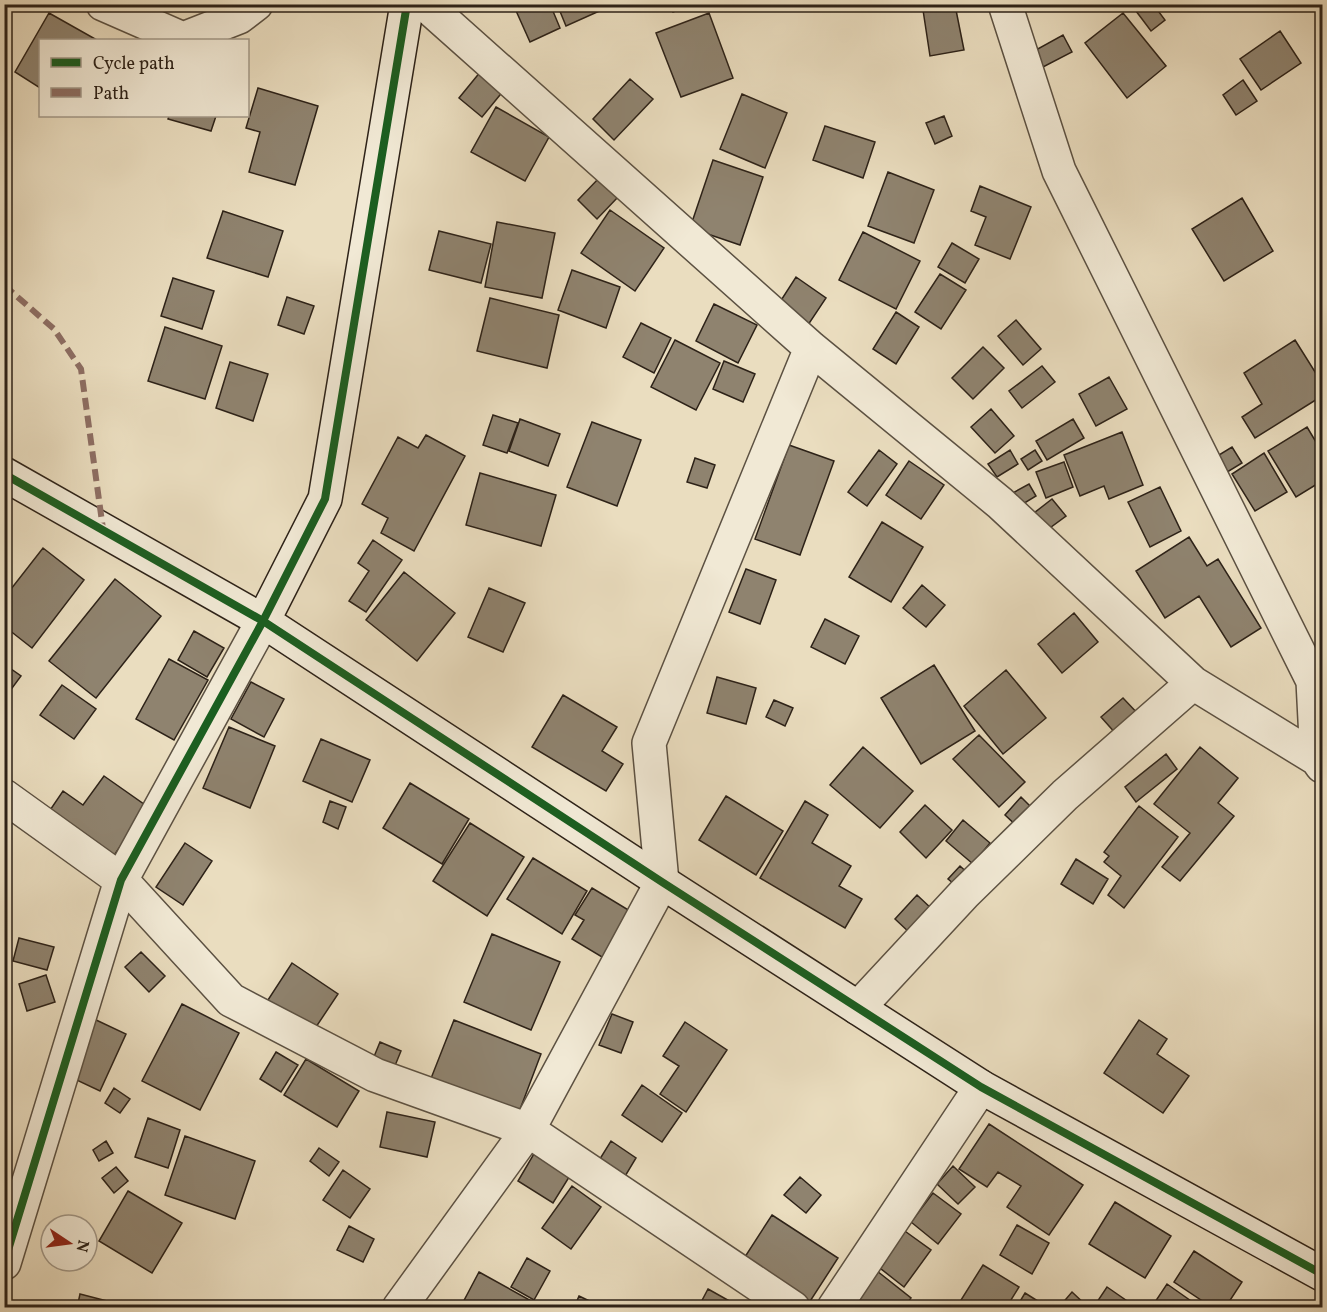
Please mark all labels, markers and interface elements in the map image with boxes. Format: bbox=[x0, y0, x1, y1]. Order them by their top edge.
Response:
legend bbox=[39, 39, 249, 117]
text: Cycle path bbox=[93, 52, 175, 77]
text: Path bbox=[93, 82, 129, 107]
north arrow bbox=[39, 1213, 99, 1273]
text: N bbox=[70, 1238, 94, 1254]

